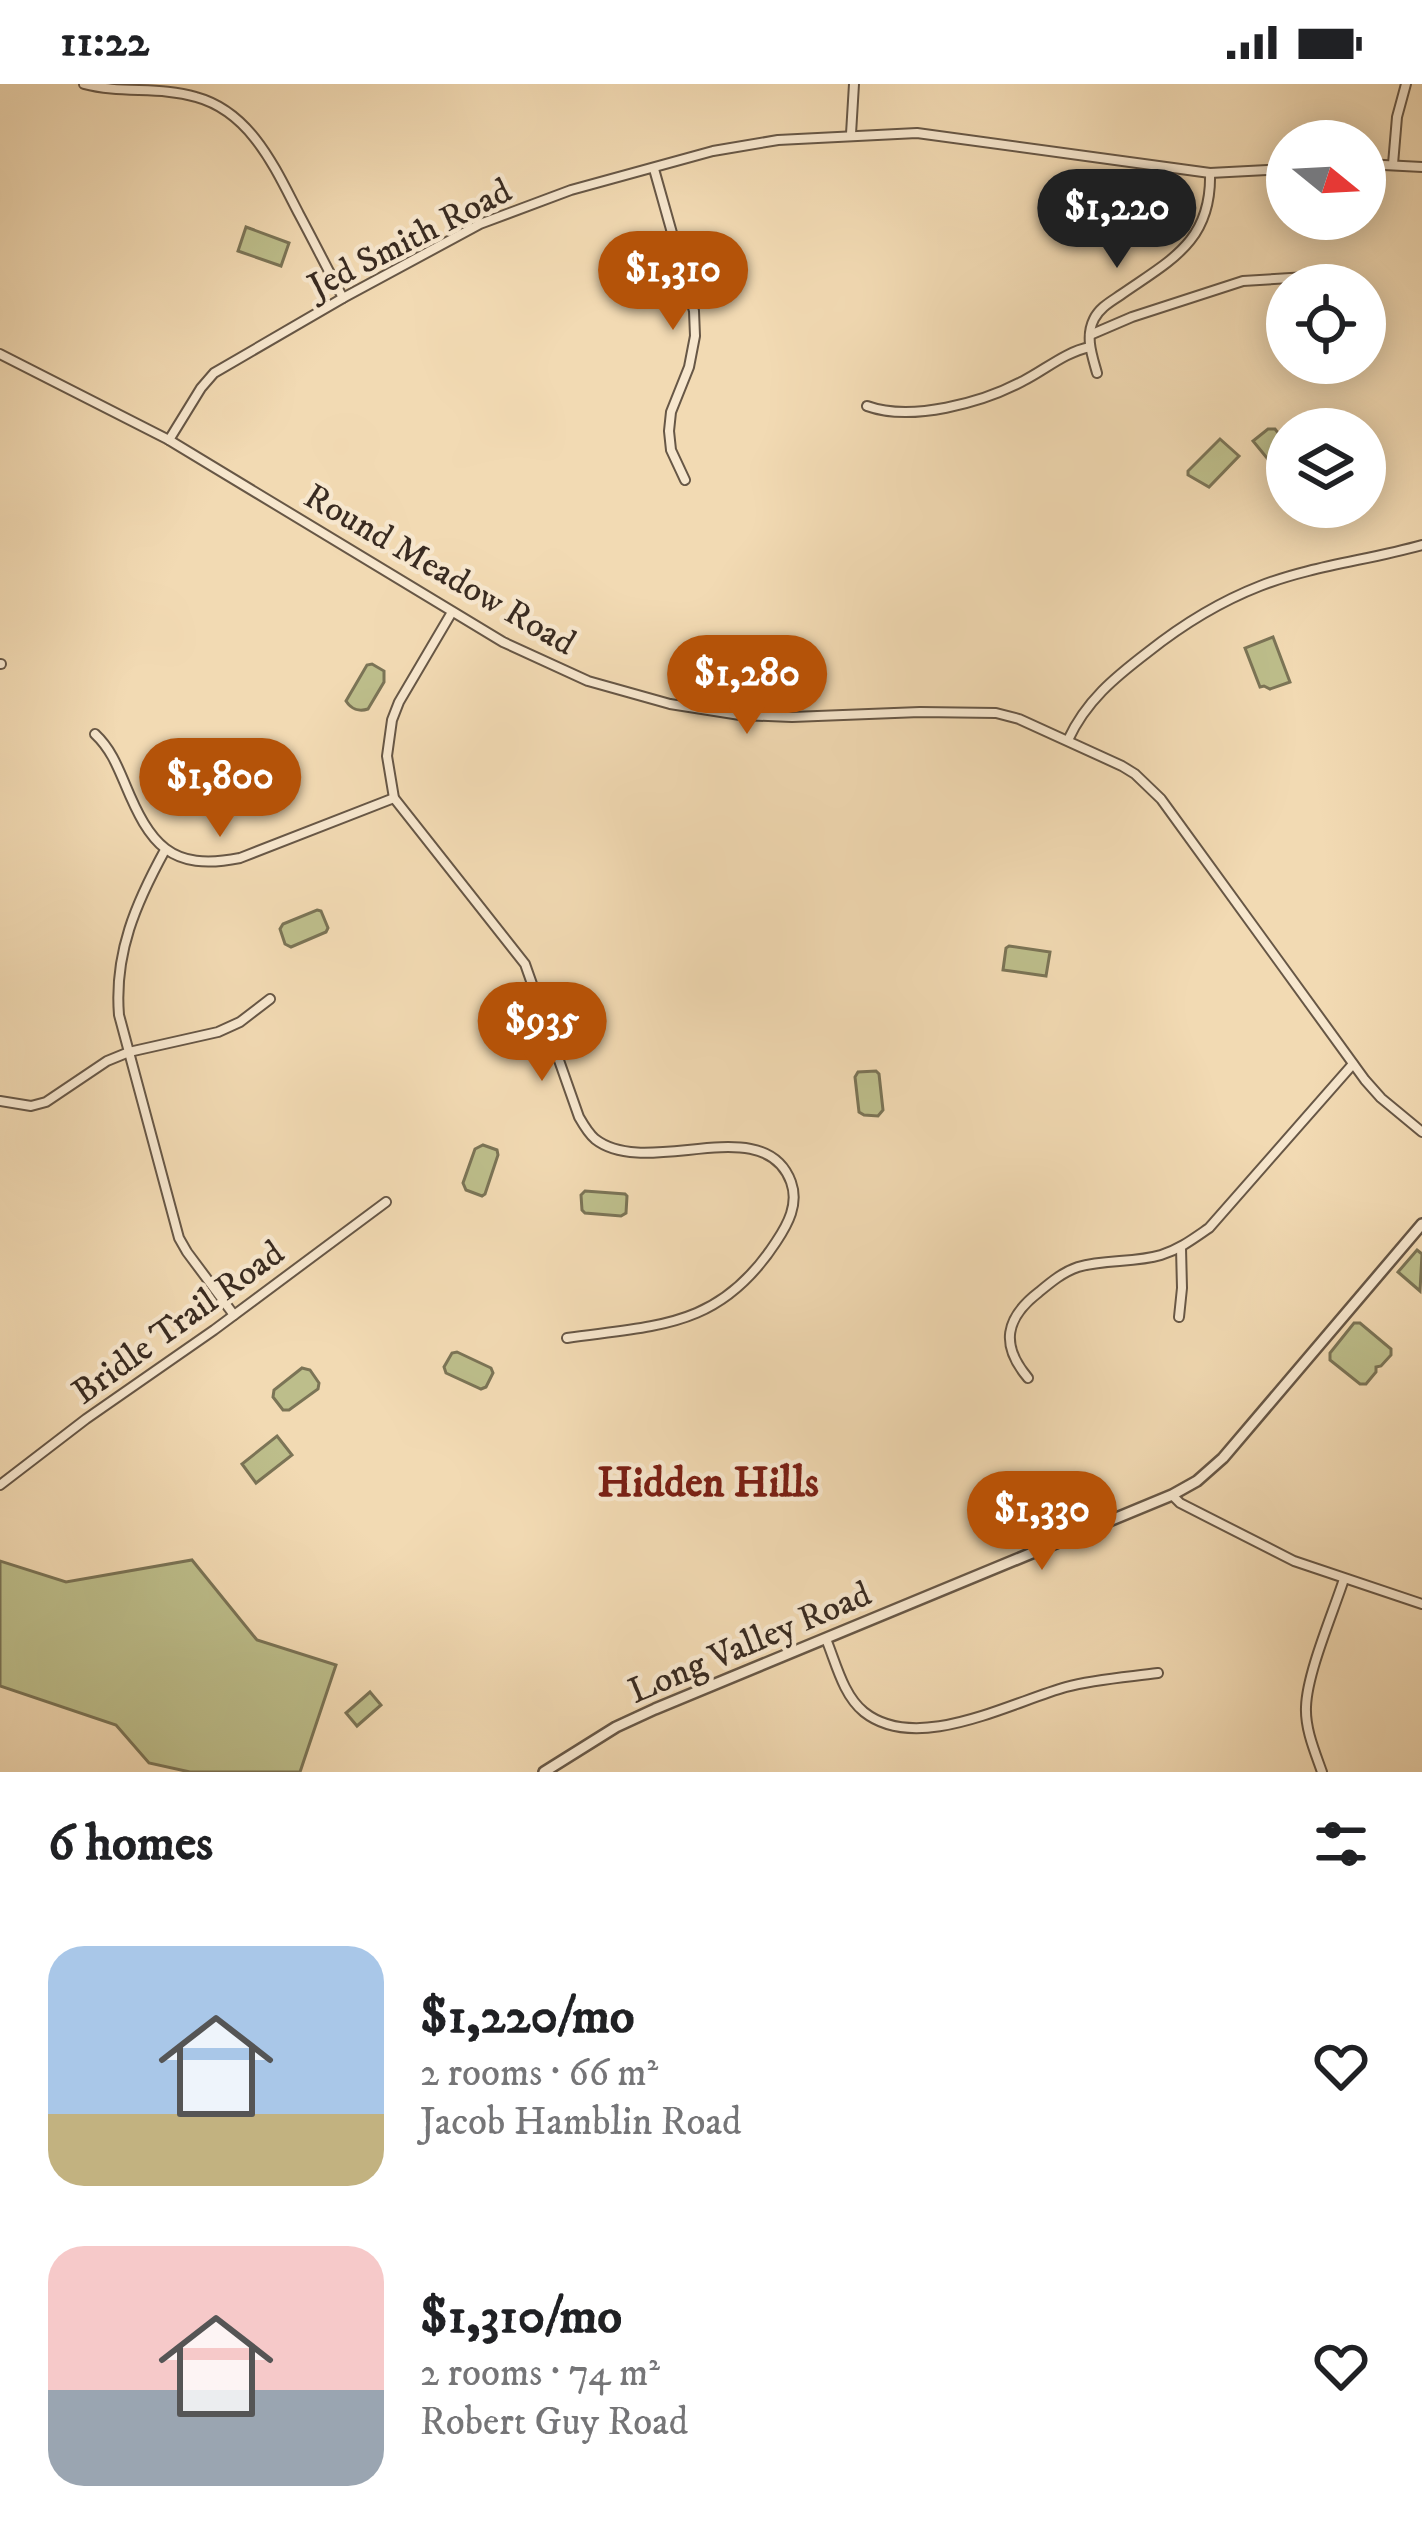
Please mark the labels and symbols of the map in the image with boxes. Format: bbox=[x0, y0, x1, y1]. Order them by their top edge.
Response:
north arrow bbox=[1266, 120, 1386, 240]
street label: Jed Smith Road bbox=[298, 169, 519, 311]
pin: $1,220 bbox=[1019, 169, 1215, 271]
pin: $1,310 bbox=[575, 231, 771, 333]
street label: Round Meadow Road bbox=[296, 474, 584, 666]
pin: $1,280 bbox=[649, 635, 845, 737]
pin: $1,800 bbox=[122, 738, 318, 840]
pin: $935 bbox=[471, 982, 613, 1084]
street label: Bridle Trail Road bbox=[64, 1231, 293, 1415]
district label: Hidden Hills bbox=[597, 1458, 819, 1510]
pin: $1,330 bbox=[944, 1471, 1140, 1573]
street label: Long Valley Road bbox=[622, 1572, 878, 1715]

